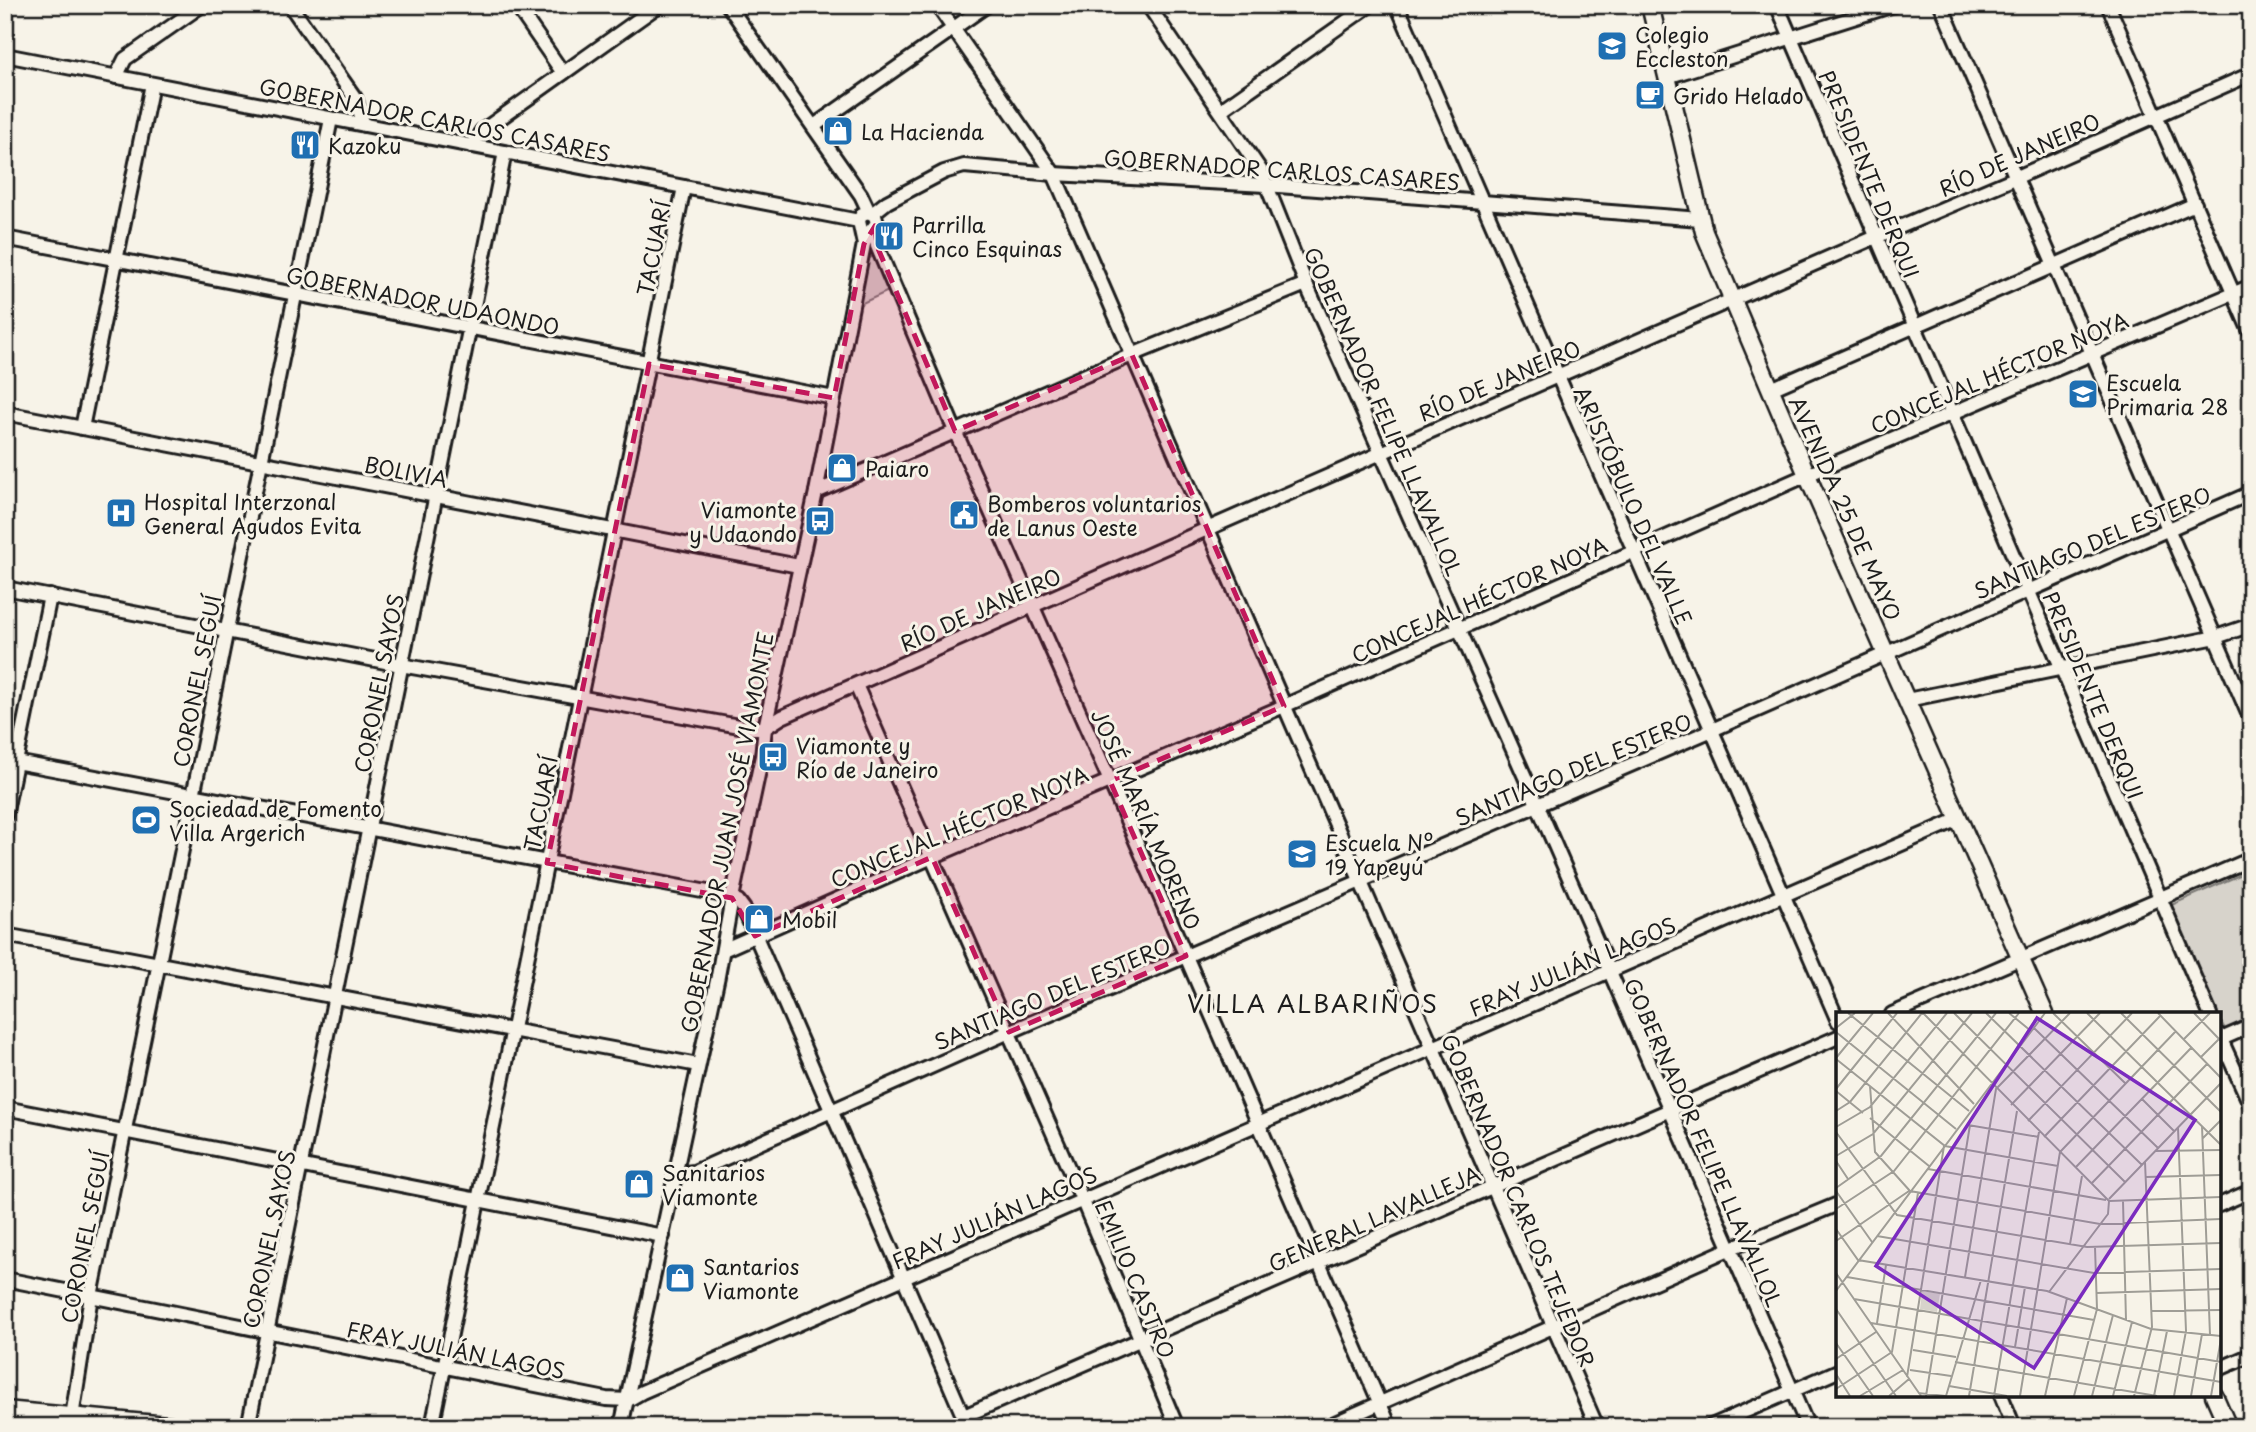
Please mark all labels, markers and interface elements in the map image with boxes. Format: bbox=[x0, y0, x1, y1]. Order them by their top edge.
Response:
place label: Colegio Eccleston bbox=[1635, 18, 1729, 74]
school or university icon: Colegio Eccleston bbox=[1595, 29, 1629, 63]
street label: PRESIDENTE DERQUI bbox=[1812, 65, 1928, 283]
street label: GOBERNADOR CARLOS CASARES bbox=[257, 69, 613, 169]
cafe icon: Grido Helado bbox=[1633, 78, 1667, 112]
place label: Grido Helado bbox=[1673, 79, 1804, 111]
street label: RÍO DE JANEIRO bbox=[1933, 104, 2105, 204]
shop icon: La Hacienda bbox=[821, 114, 855, 148]
place label: La Hacienda bbox=[861, 115, 984, 147]
restaurant icon: Kazoku bbox=[288, 128, 322, 162]
place label: Kazoku bbox=[328, 129, 402, 161]
street label: GOBERNADOR CARLOS CASARES bbox=[1103, 141, 1461, 197]
street label: TACUARÍ bbox=[628, 197, 678, 298]
place label: Parrilla Cinco Esquinas bbox=[912, 208, 1062, 264]
restaurant icon: Parrilla Cinco Esquinas bbox=[872, 219, 906, 253]
street label: GOBERNADOR FELIPE LLAVALLOL bbox=[1297, 241, 1471, 581]
street label: GOBERNADOR UDAONDO bbox=[284, 258, 562, 342]
street label: CONCEJAL HÉCTOR NOYA bbox=[1865, 303, 2133, 441]
street label: RÍO DE JANEIRO bbox=[1413, 331, 1585, 429]
place label: Escuela Primaria 28 bbox=[2106, 366, 2228, 422]
school or university icon: Escuela Primaria 28 bbox=[2066, 377, 2100, 411]
street label: ARISTÓBULO DEL VALLE bbox=[1567, 380, 1701, 630]
street label: AVENIDA 25 DE MAYO bbox=[1782, 391, 1910, 625]
street label: BOLIVIA bbox=[362, 447, 450, 495]
shop icon: Paiaro bbox=[825, 451, 859, 485]
place label: Paiaro bbox=[865, 452, 929, 484]
street label: SANTIAGO DEL ESTERO bbox=[1968, 477, 2216, 607]
place label: Hospital Interzonal General Agudos Evita bbox=[144, 485, 362, 541]
place label: Bomberos voluntarios de Lanus Oeste bbox=[987, 487, 1201, 543]
place label: Viamonte y Udaondo bbox=[689, 493, 797, 549]
hospital icon: Hospital Interzonal General Agudos Evita bbox=[104, 496, 138, 530]
public building icon: Bomberos voluntarios de Lanus Oeste bbox=[947, 498, 981, 532]
bus stop icon: Viamonte y Udaondo bbox=[803, 504, 837, 538]
street label: CONCEJAL HÉCTOR NOYA bbox=[1346, 528, 1612, 670]
street label: RÍO DE JANEIRO bbox=[894, 559, 1066, 659]
street label: PRESIDENTE DERQUI bbox=[2036, 586, 2152, 804]
street label: CORONEL SEGUÍ bbox=[164, 591, 229, 770]
street label: CORONEL SAYOS bbox=[345, 591, 411, 775]
street label: GOBERNADOR JUAN JOSÉ VIAMONTE bbox=[671, 629, 781, 1035]
street label: JOSÉ MARÍA MORENO bbox=[1084, 704, 1210, 934]
street label: SANTIAGO DEL ESTERO bbox=[1449, 704, 1697, 834]
place label: Viamonte y Río de Janeiro bbox=[796, 729, 938, 785]
bus stop icon: Viamonte y Río de Janeiro bbox=[756, 740, 790, 774]
street label: TACUARÍ bbox=[515, 752, 565, 853]
street label: CONCEJAL HÉCTOR NOYA bbox=[825, 757, 1093, 895]
place label: Sociedad de Fomento Villa Argerich bbox=[169, 792, 382, 848]
sports icon: Sociedad de Fomento Villa Argerich bbox=[129, 803, 163, 837]
place label: Escuela Nº 19 Yapeyú bbox=[1325, 826, 1433, 882]
school or university icon: Escuela Nº 19 Yapeyú bbox=[1285, 837, 1319, 871]
shop icon: Mobil bbox=[742, 902, 776, 936]
place label: Mobil bbox=[782, 903, 837, 935]
street label: FRAY JULIÁN LAGOS bbox=[1464, 908, 1680, 1024]
street label: SANTIAGO DEL ESTERO bbox=[928, 928, 1176, 1058]
street label: GOBERNADOR FELIPE LLAVALLOL bbox=[1617, 972, 1791, 1312]
district label: VILLA ALBARIÑOS bbox=[1187, 985, 1439, 1021]
inset map bbox=[1836, 1012, 2221, 1397]
street label: GOBERNADOR CARLOS TEJEDOR bbox=[1434, 1029, 1604, 1371]
street label: CORONEL SEGUÍ bbox=[52, 1147, 117, 1326]
street label: CORONEL SAYOS bbox=[233, 1147, 303, 1331]
place label: Sanitarios Viamonte bbox=[662, 1156, 765, 1212]
street label: FRAY JULIÁN LAGOS bbox=[886, 1157, 1102, 1277]
street label: GENERAL LAVALLEJA bbox=[1263, 1157, 1485, 1279]
shop icon: Sanitarios Viamonte bbox=[622, 1167, 656, 1201]
street label: EMILIO CASTRO bbox=[1088, 1195, 1184, 1363]
place label: Santarios Viamonte bbox=[703, 1250, 799, 1306]
shop icon: Santarios Viamonte bbox=[663, 1261, 697, 1295]
street label: FRAY JULIÁN LAGOS bbox=[344, 1312, 568, 1386]

